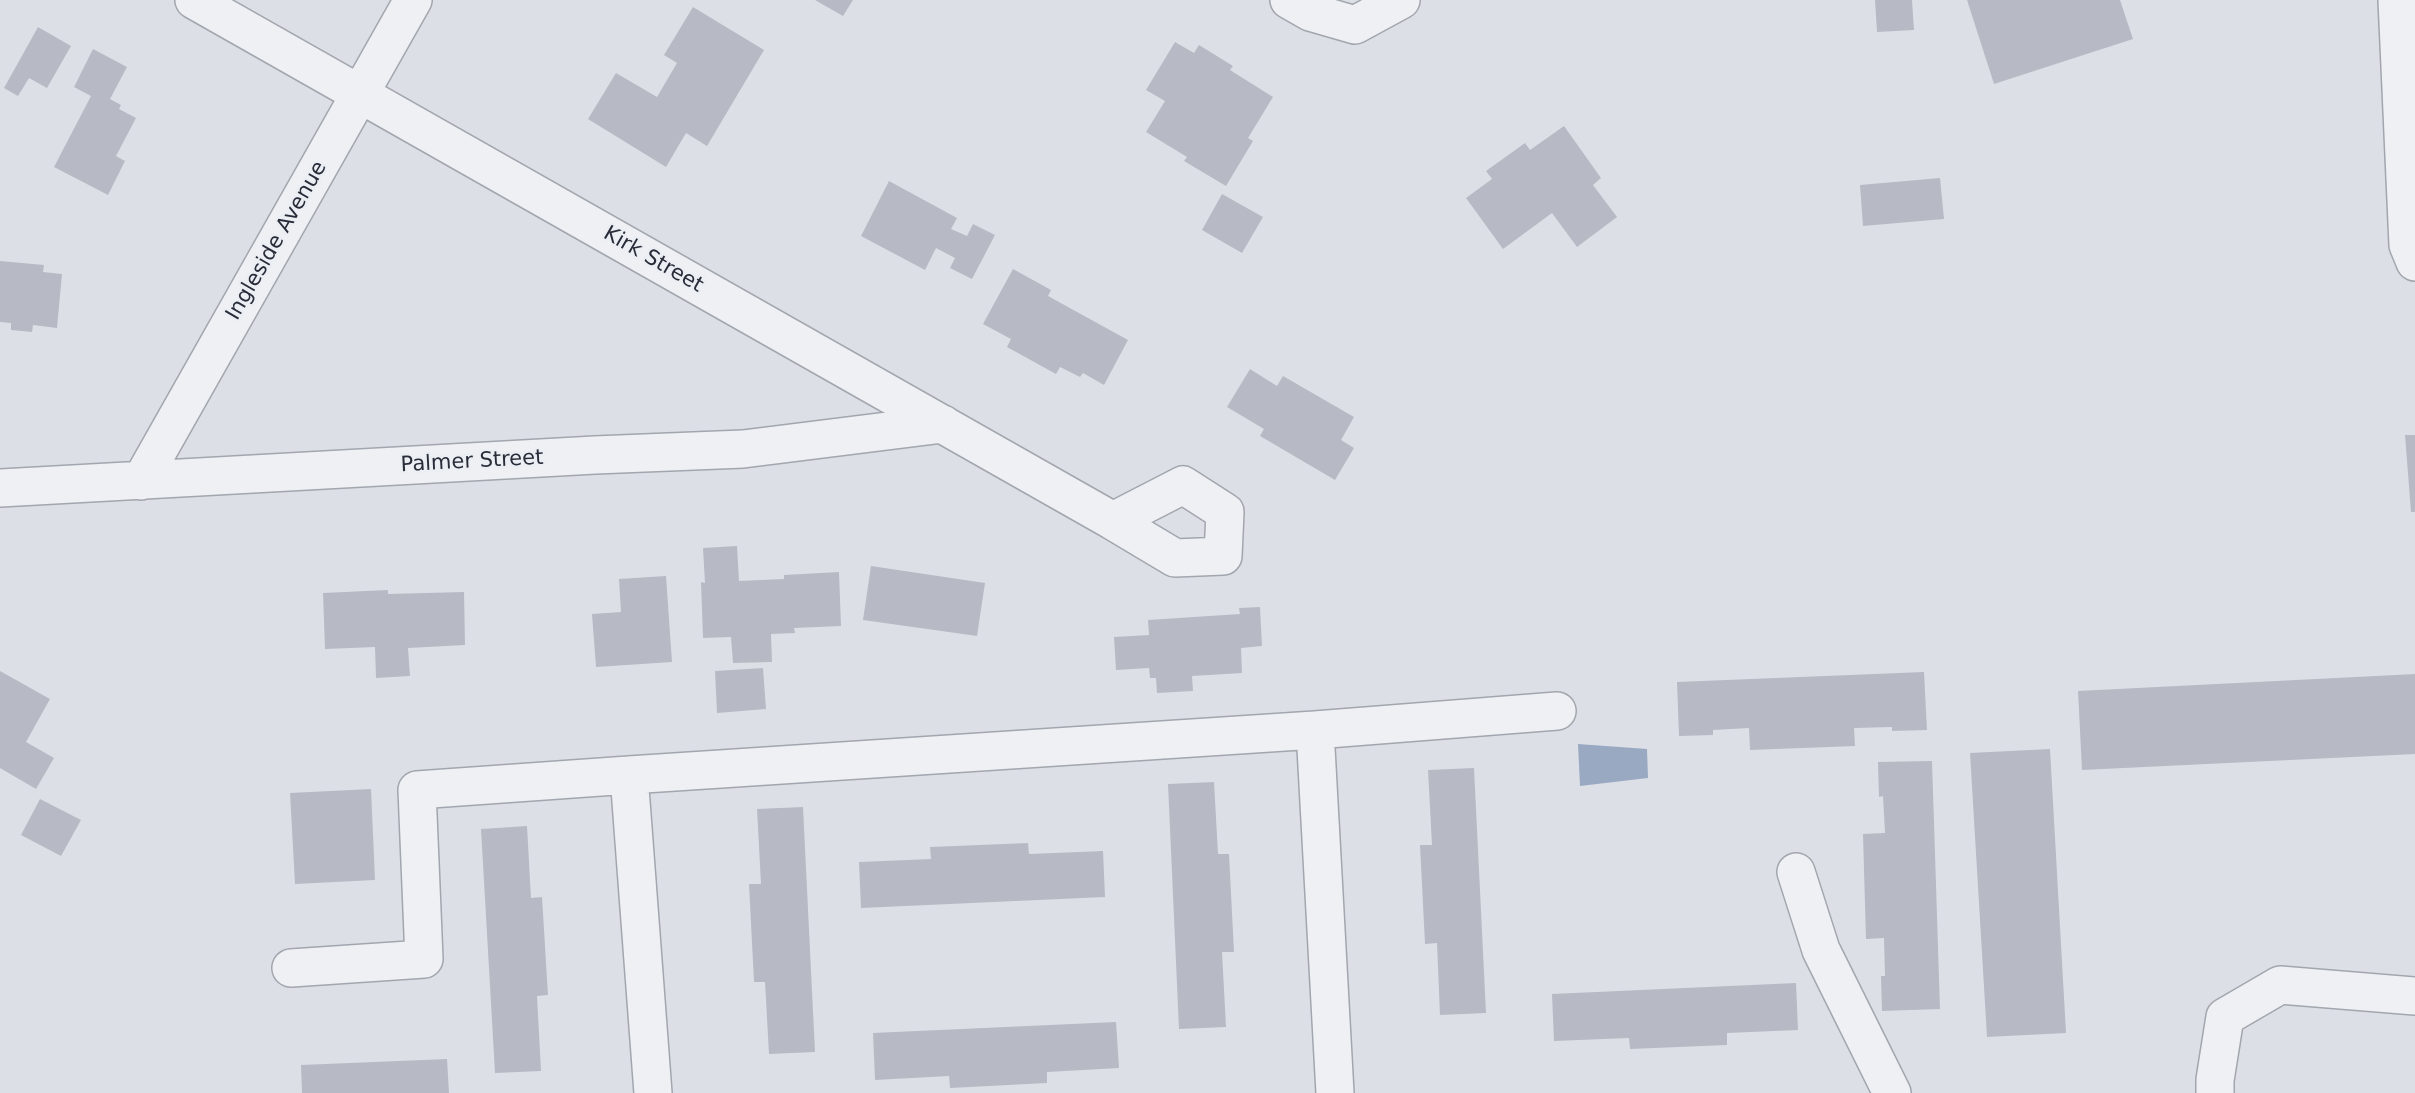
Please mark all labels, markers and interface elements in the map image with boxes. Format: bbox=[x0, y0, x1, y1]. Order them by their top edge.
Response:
street label: Ingleside Avenue bbox=[221, 157, 333, 325]
street label: Kirk Street bbox=[599, 221, 707, 299]
street label: Palmer Street bbox=[400, 446, 544, 478]

